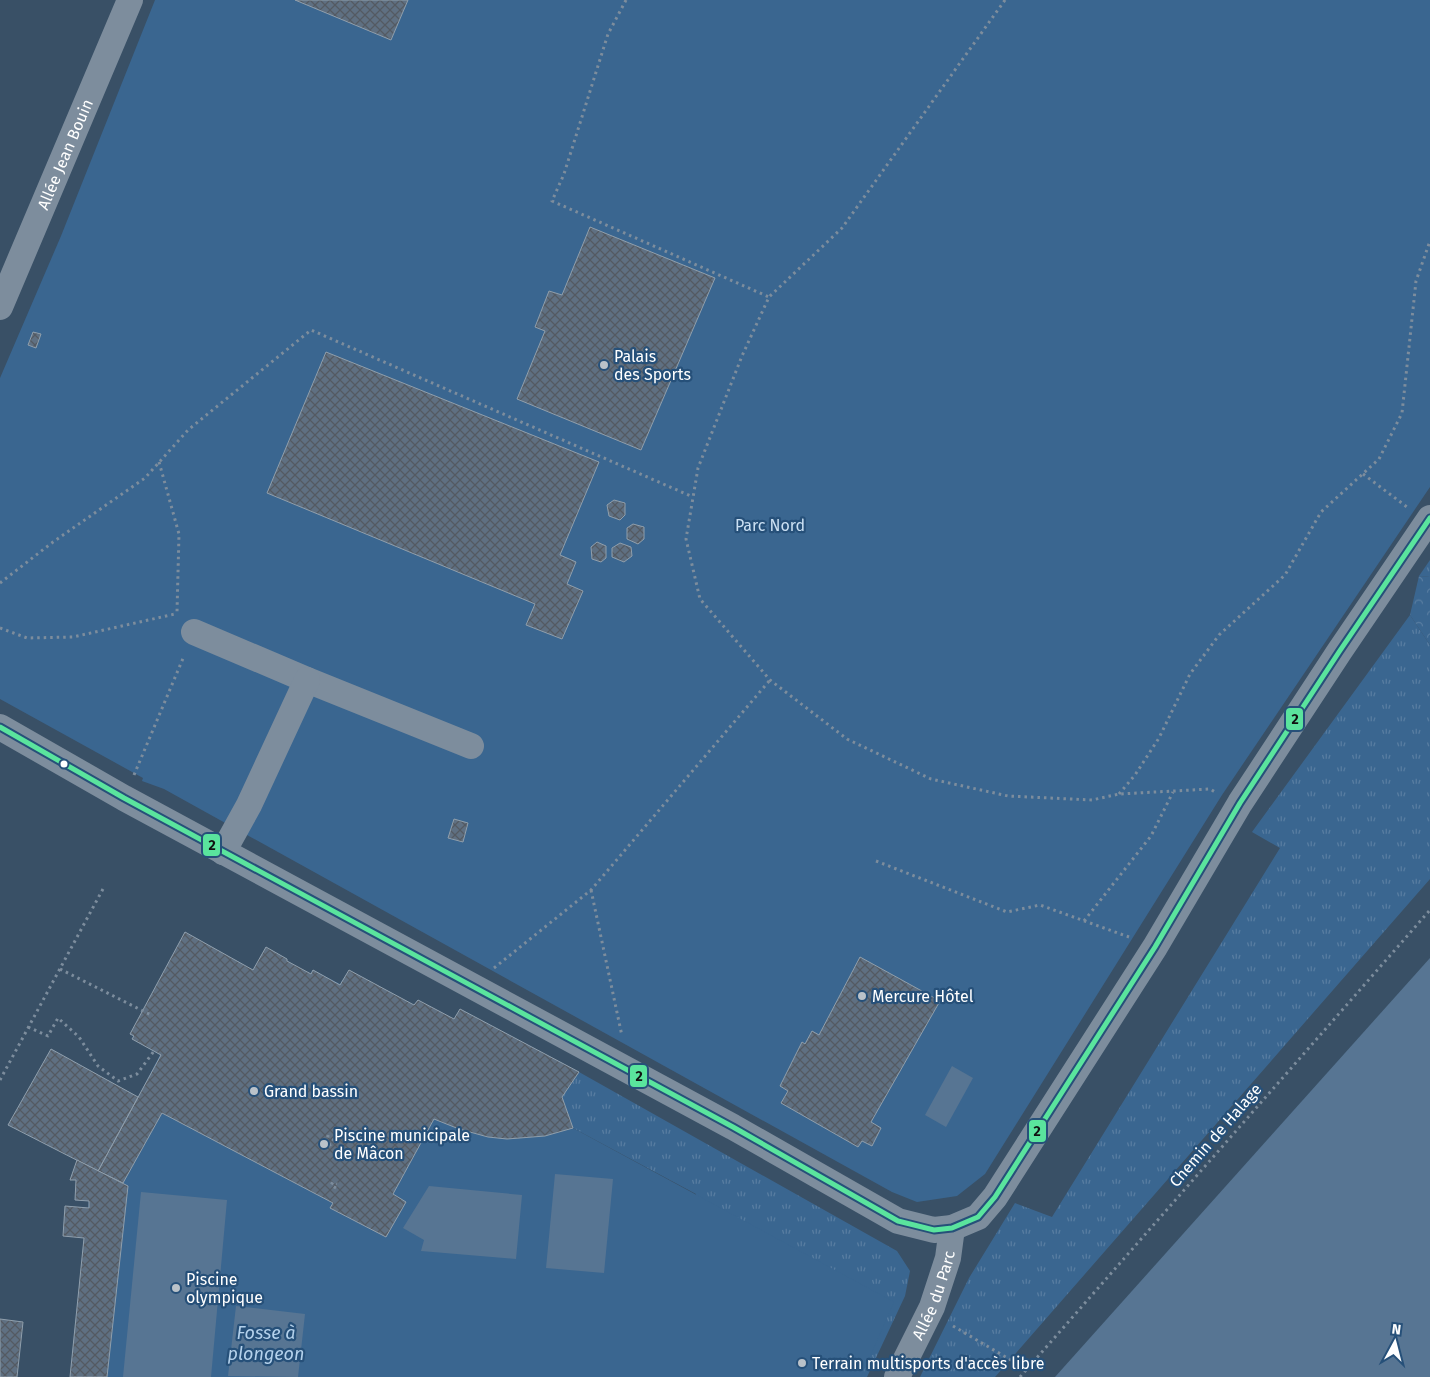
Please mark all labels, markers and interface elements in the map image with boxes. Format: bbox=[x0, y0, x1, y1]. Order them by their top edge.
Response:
street label: Allée Jean Bouin bbox=[33, 96, 97, 213]
place label: Palais des Sports bbox=[614, 347, 691, 384]
marker: Palais des Sports bbox=[598, 359, 610, 371]
park label: Parc Nord bbox=[735, 516, 805, 535]
line badge: 2 bbox=[1285, 707, 1304, 731]
text: 2 bbox=[1291, 711, 1299, 728]
unlabelled marker bbox=[59, 759, 69, 769]
line badge: 2 bbox=[202, 833, 221, 857]
text: 2 bbox=[208, 837, 216, 854]
place label: Mercure Hôtel bbox=[872, 987, 974, 1006]
marker: Mercure Hôtel bbox=[856, 990, 868, 1002]
line badge: 2 bbox=[629, 1064, 648, 1088]
text: 2 bbox=[635, 1068, 643, 1085]
street label: Chemin de Halage bbox=[1165, 1080, 1265, 1191]
place label: Grand bassin bbox=[264, 1082, 358, 1101]
marker: Grand bassin bbox=[248, 1085, 260, 1097]
line badge: 2 bbox=[1028, 1119, 1047, 1143]
text: 2 bbox=[1033, 1123, 1041, 1140]
place label: Piscine municipale de Mâcon bbox=[334, 1126, 470, 1163]
marker: Piscine municipale de Mâcon bbox=[318, 1138, 330, 1150]
street label: Allée du Parc bbox=[908, 1249, 959, 1343]
place label: Piscine olympique bbox=[186, 1270, 263, 1307]
marker: Piscine olympique bbox=[170, 1282, 182, 1294]
north arrow bbox=[1370, 1317, 1420, 1367]
text: N bbox=[1391, 1321, 1402, 1339]
water label: Fosse à plongeon bbox=[228, 1322, 304, 1365]
place label: Terrain multisports d'accès libre bbox=[812, 1354, 1044, 1373]
marker: Terrain multisports d'accès libre bbox=[796, 1357, 808, 1369]

